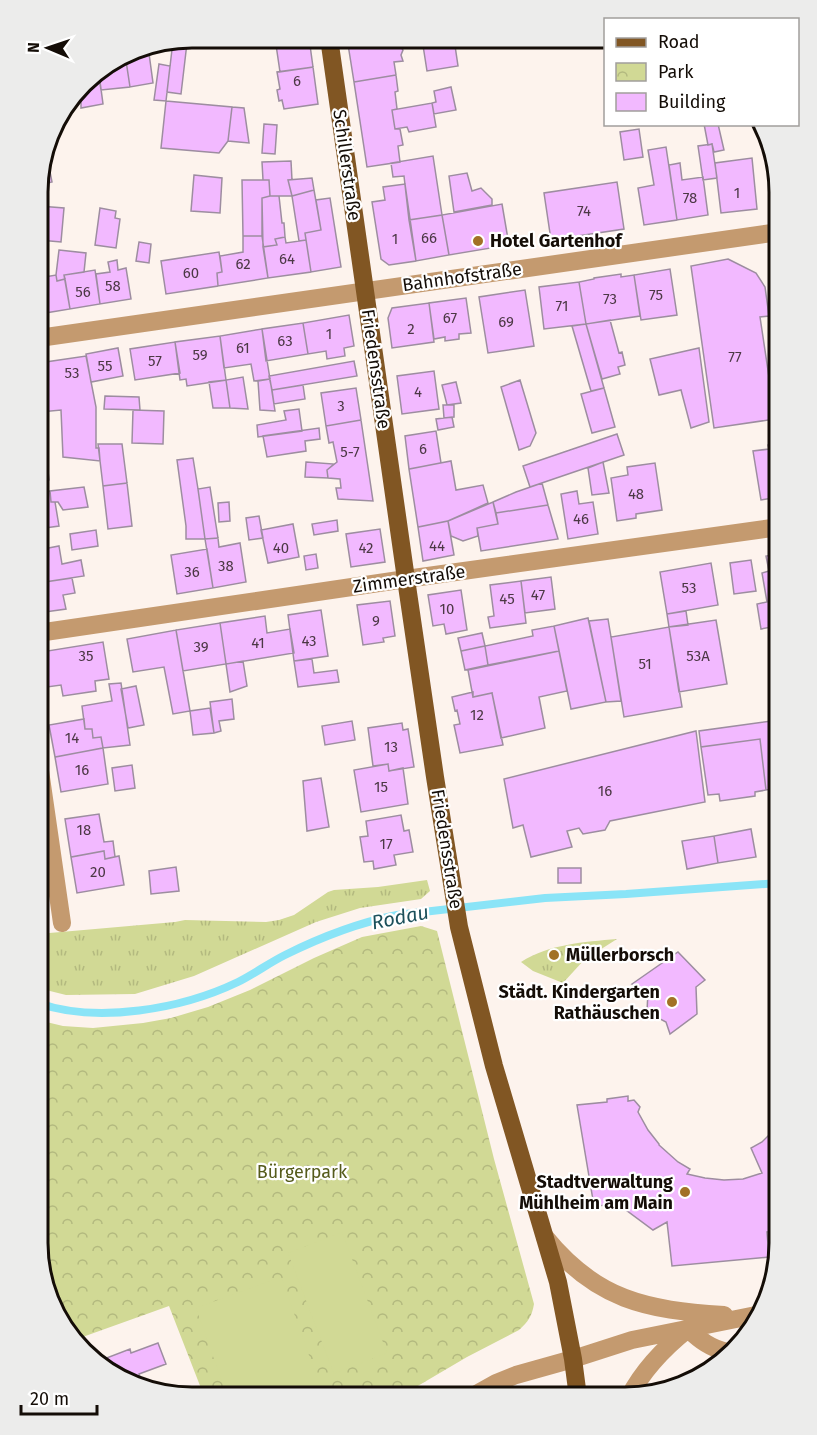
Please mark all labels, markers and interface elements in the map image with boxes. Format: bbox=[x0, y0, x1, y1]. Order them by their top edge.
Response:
north arrow bbox=[18, 18, 78, 78]
legend bbox=[604, 18, 799, 126]
text: Road bbox=[658, 31, 700, 53]
text: N bbox=[24, 42, 43, 53]
text: Park bbox=[658, 61, 694, 83]
house number: 6 bbox=[293, 72, 301, 90]
text: Building bbox=[658, 91, 726, 113]
street label: Schillerstraße bbox=[328, 108, 366, 222]
house number: 1 bbox=[734, 184, 740, 202]
house number: 78 bbox=[683, 189, 697, 207]
house number: 74 bbox=[577, 202, 591, 220]
house number: 66 bbox=[421, 229, 437, 247]
house number: 1 bbox=[392, 230, 398, 248]
place label: Hotel Gartenhof bbox=[490, 230, 623, 252]
marker: Hotel Gartenhof bbox=[471, 234, 485, 248]
house number: 64 bbox=[279, 250, 295, 268]
house number: 62 bbox=[235, 255, 251, 273]
street label: Bahnhofstraße bbox=[401, 258, 523, 296]
house number: 60 bbox=[183, 264, 199, 282]
house number: 58 bbox=[105, 277, 121, 295]
house number: 56 bbox=[75, 283, 91, 301]
house number: 75 bbox=[649, 286, 663, 304]
house number: 73 bbox=[603, 290, 617, 308]
house number: 71 bbox=[556, 297, 568, 315]
street label: Friedensstraße bbox=[357, 308, 395, 430]
house number: 67 bbox=[443, 309, 457, 327]
house number: 69 bbox=[498, 313, 514, 331]
house number: 2 bbox=[407, 320, 415, 338]
house number: 1 bbox=[326, 325, 332, 343]
house number: 63 bbox=[277, 332, 293, 350]
house number: 61 bbox=[236, 339, 250, 357]
house number: 59 bbox=[192, 346, 208, 364]
house number: 77 bbox=[728, 348, 742, 366]
house number: 57 bbox=[148, 352, 162, 370]
house number: 55 bbox=[98, 357, 112, 375]
house number: 53 bbox=[65, 364, 79, 382]
house number: 4 bbox=[414, 383, 422, 401]
house number: 3 bbox=[337, 397, 345, 415]
house number: 6 bbox=[419, 440, 427, 458]
house number: 5-7 bbox=[340, 443, 360, 461]
house number: 48 bbox=[628, 485, 644, 503]
house number: 46 bbox=[573, 510, 589, 528]
house number: 44 bbox=[429, 537, 445, 555]
house number: 40 bbox=[273, 539, 289, 557]
house number: 42 bbox=[358, 539, 374, 557]
house number: 38 bbox=[218, 557, 234, 575]
street label: Zimmerstraße bbox=[351, 560, 467, 598]
house number: 36 bbox=[184, 563, 200, 581]
house number: 53 bbox=[682, 579, 696, 597]
house number: 47 bbox=[531, 586, 545, 604]
house number: 45 bbox=[499, 590, 515, 608]
house number: 10 bbox=[440, 600, 454, 618]
house number: 9 bbox=[372, 612, 380, 630]
house number: 43 bbox=[301, 632, 317, 650]
house number: 41 bbox=[251, 634, 265, 652]
house number: 39 bbox=[193, 638, 209, 656]
house number: 35 bbox=[78, 647, 94, 665]
house number: 53A bbox=[686, 647, 710, 665]
house number: 51 bbox=[638, 655, 652, 673]
house number: 12 bbox=[470, 706, 484, 724]
house number: 14 bbox=[65, 729, 79, 747]
house number: 13 bbox=[384, 738, 398, 756]
house number: 16 bbox=[75, 761, 89, 779]
house number: 15 bbox=[374, 778, 388, 796]
house number: 16 bbox=[598, 782, 612, 800]
street label: Friedensstraße bbox=[427, 788, 467, 910]
house number: 18 bbox=[77, 821, 91, 839]
house number: 17 bbox=[379, 835, 393, 853]
house number: 20 bbox=[90, 863, 106, 881]
water label: Rodau bbox=[369, 900, 431, 934]
place label: Müllerborsch bbox=[566, 944, 674, 966]
marker: Müllerborsch bbox=[547, 948, 561, 962]
place label: Städt. Kindergarten Rathäuschen bbox=[499, 981, 660, 1024]
marker: Städt. Kindergarten Rathäuschen bbox=[665, 995, 679, 1009]
park label: Bürgerpark bbox=[257, 1161, 348, 1183]
place label: Stadtverwaltung Mühlheim am Main bbox=[519, 1171, 673, 1214]
marker: Stadtverwaltung Mühlheim am Main bbox=[678, 1185, 692, 1199]
scale bar bbox=[21, 1378, 98, 1416]
text: 20 m bbox=[30, 1388, 69, 1410]

